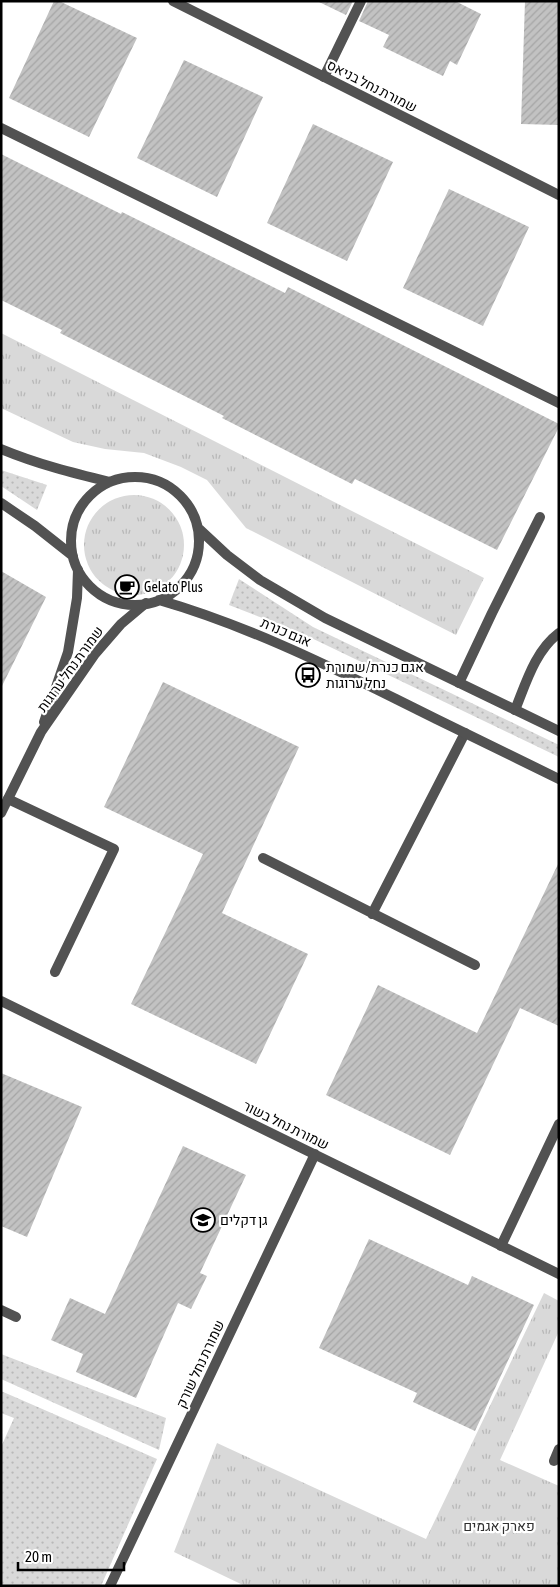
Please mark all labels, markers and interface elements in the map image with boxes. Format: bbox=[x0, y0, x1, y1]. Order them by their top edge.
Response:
street label: שמורת נחל בניאס bbox=[324, 56, 420, 116]
cafe icon: Gelato Plus bbox=[114, 574, 140, 600]
place label: Gelato Plus bbox=[144, 579, 203, 595]
street label: אגם כנרת bbox=[258, 614, 314, 650]
street label: שמורת נחל ערוגות bbox=[34, 623, 106, 715]
place label: אגם כנרת/שמורת נחל ערוגות bbox=[326, 659, 424, 691]
bus stop icon: אגם כנרת/שמורת נחל ערוגות bbox=[295, 662, 321, 688]
street label: שמורת נחל בשור bbox=[240, 1097, 332, 1153]
school or university icon: גן דקלים bbox=[190, 1207, 216, 1233]
place label: גן דקלים bbox=[220, 1212, 268, 1228]
street label: שמורת נחל שורק bbox=[173, 1317, 227, 1411]
park label: פארק אגמים bbox=[463, 1518, 535, 1534]
scale bar bbox=[18, 1540, 124, 1572]
text: 20 m bbox=[25, 1548, 52, 1565]

